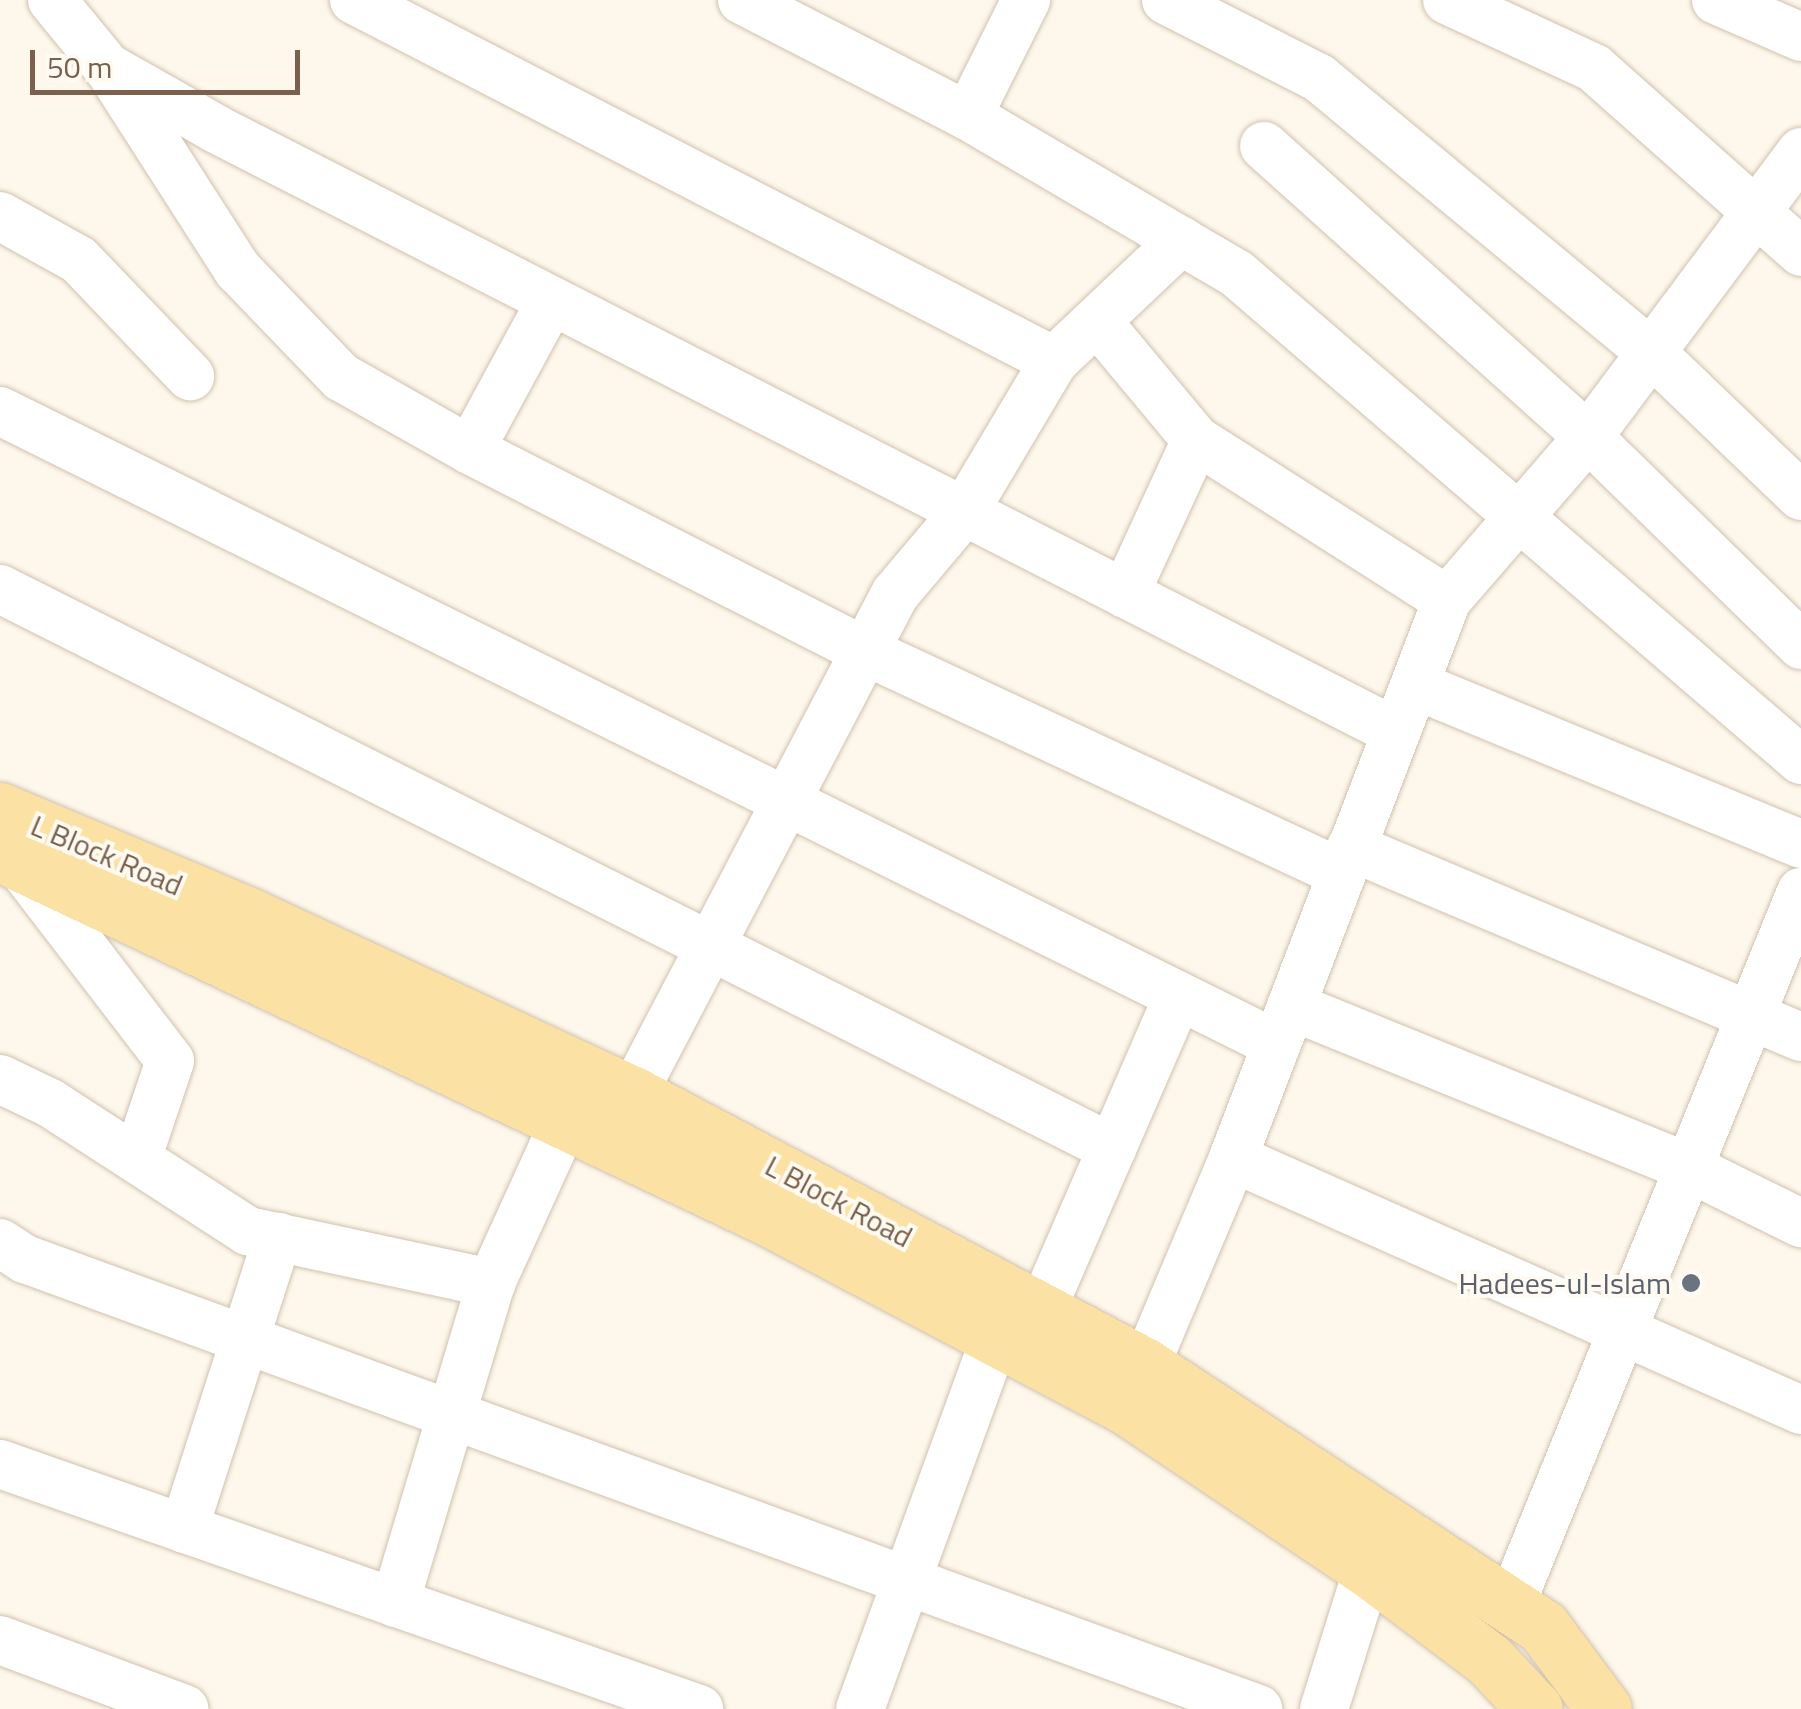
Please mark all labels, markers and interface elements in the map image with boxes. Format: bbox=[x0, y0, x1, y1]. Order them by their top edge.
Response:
scale bar bbox=[35, 30, 305, 92]
text: 50 m bbox=[47, 44, 112, 90]
street label: L Block Road bbox=[26, 807, 188, 903]
street label: L Block Road bbox=[759, 1147, 919, 1255]
place label: Hadees-ul-Islam bbox=[1458, 1265, 1671, 1301]
marker: Hadees-ul-Islam bbox=[1680, 1272, 1702, 1294]

